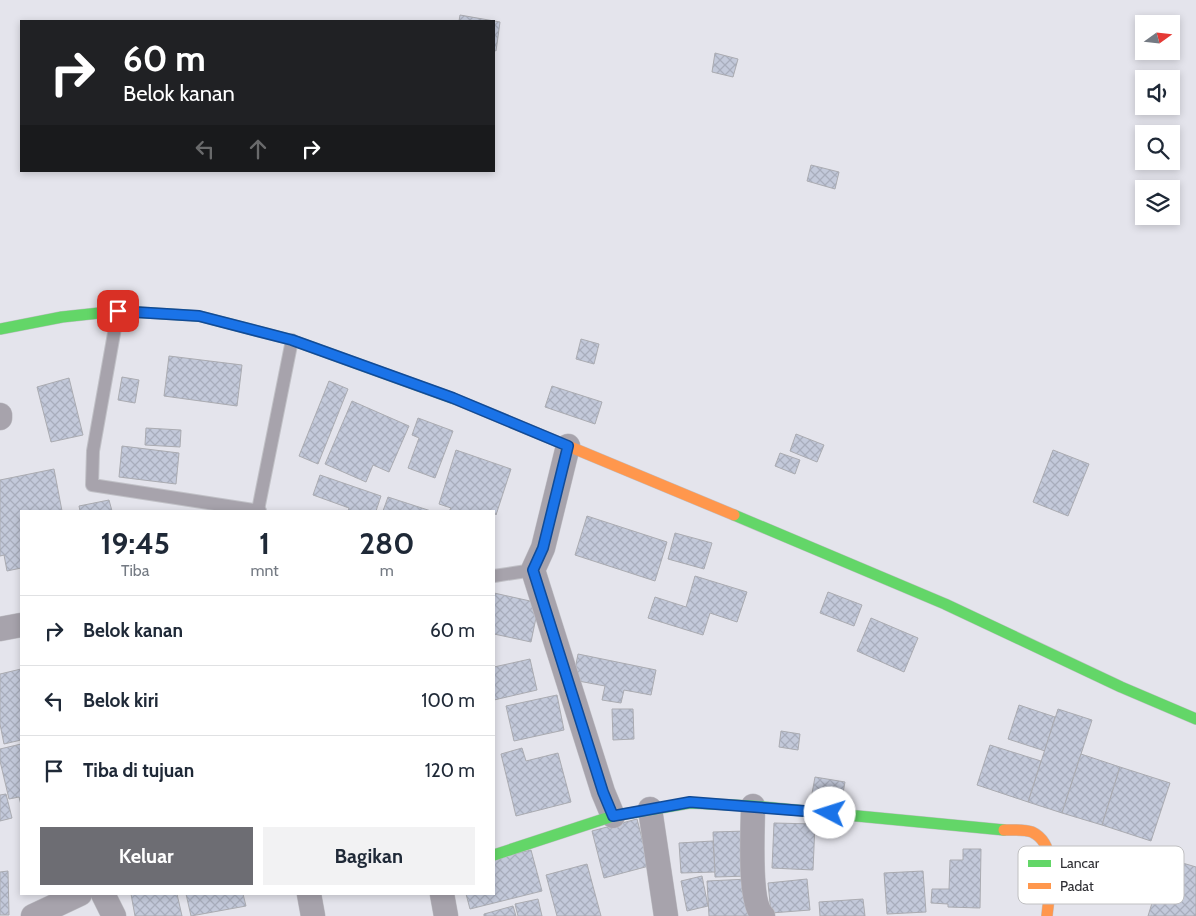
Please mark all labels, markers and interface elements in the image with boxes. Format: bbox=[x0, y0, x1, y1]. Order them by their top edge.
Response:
north arrow bbox=[1135, 15, 1180, 60]
map controls bbox=[1135, 15, 1180, 225]
text: 60 m bbox=[123, 37, 206, 80]
icon: right bbox=[40, 40, 105, 105]
button: sound bbox=[1135, 70, 1180, 115]
text: Belok kanan bbox=[123, 80, 235, 107]
button: search bbox=[1135, 125, 1180, 170]
icon: left bbox=[191, 135, 219, 163]
icon: ahead bbox=[244, 135, 272, 163]
icon: right bbox=[297, 135, 325, 163]
button: layers bbox=[1135, 180, 1180, 225]
pin bbox=[97, 290, 139, 332]
icon: arrive bbox=[104, 297, 132, 325]
text: 19:45 bbox=[101, 525, 170, 562]
text: 1 bbox=[259, 525, 270, 562]
text: 280 bbox=[359, 525, 414, 562]
text: Tiba bbox=[121, 561, 149, 580]
text: mnt bbox=[250, 561, 279, 580]
text: m bbox=[380, 561, 394, 580]
icon: right bbox=[40, 617, 68, 645]
text: Belok kanan bbox=[83, 619, 183, 642]
text: 60 m bbox=[430, 619, 475, 642]
icon: left bbox=[40, 687, 68, 715]
text: Belok kiri bbox=[83, 689, 159, 712]
text: 100 m bbox=[421, 689, 475, 712]
icon: arrive bbox=[40, 757, 68, 785]
text: Tiba di tujuan bbox=[83, 759, 194, 782]
text: 120 m bbox=[425, 759, 475, 782]
position arrow bbox=[803, 786, 855, 838]
button: Keluar bbox=[40, 827, 253, 885]
button: Bagikan bbox=[263, 827, 475, 885]
legend bbox=[1018, 846, 1184, 904]
text: Lancar bbox=[1060, 854, 1100, 872]
text: Padat bbox=[1060, 877, 1094, 895]

